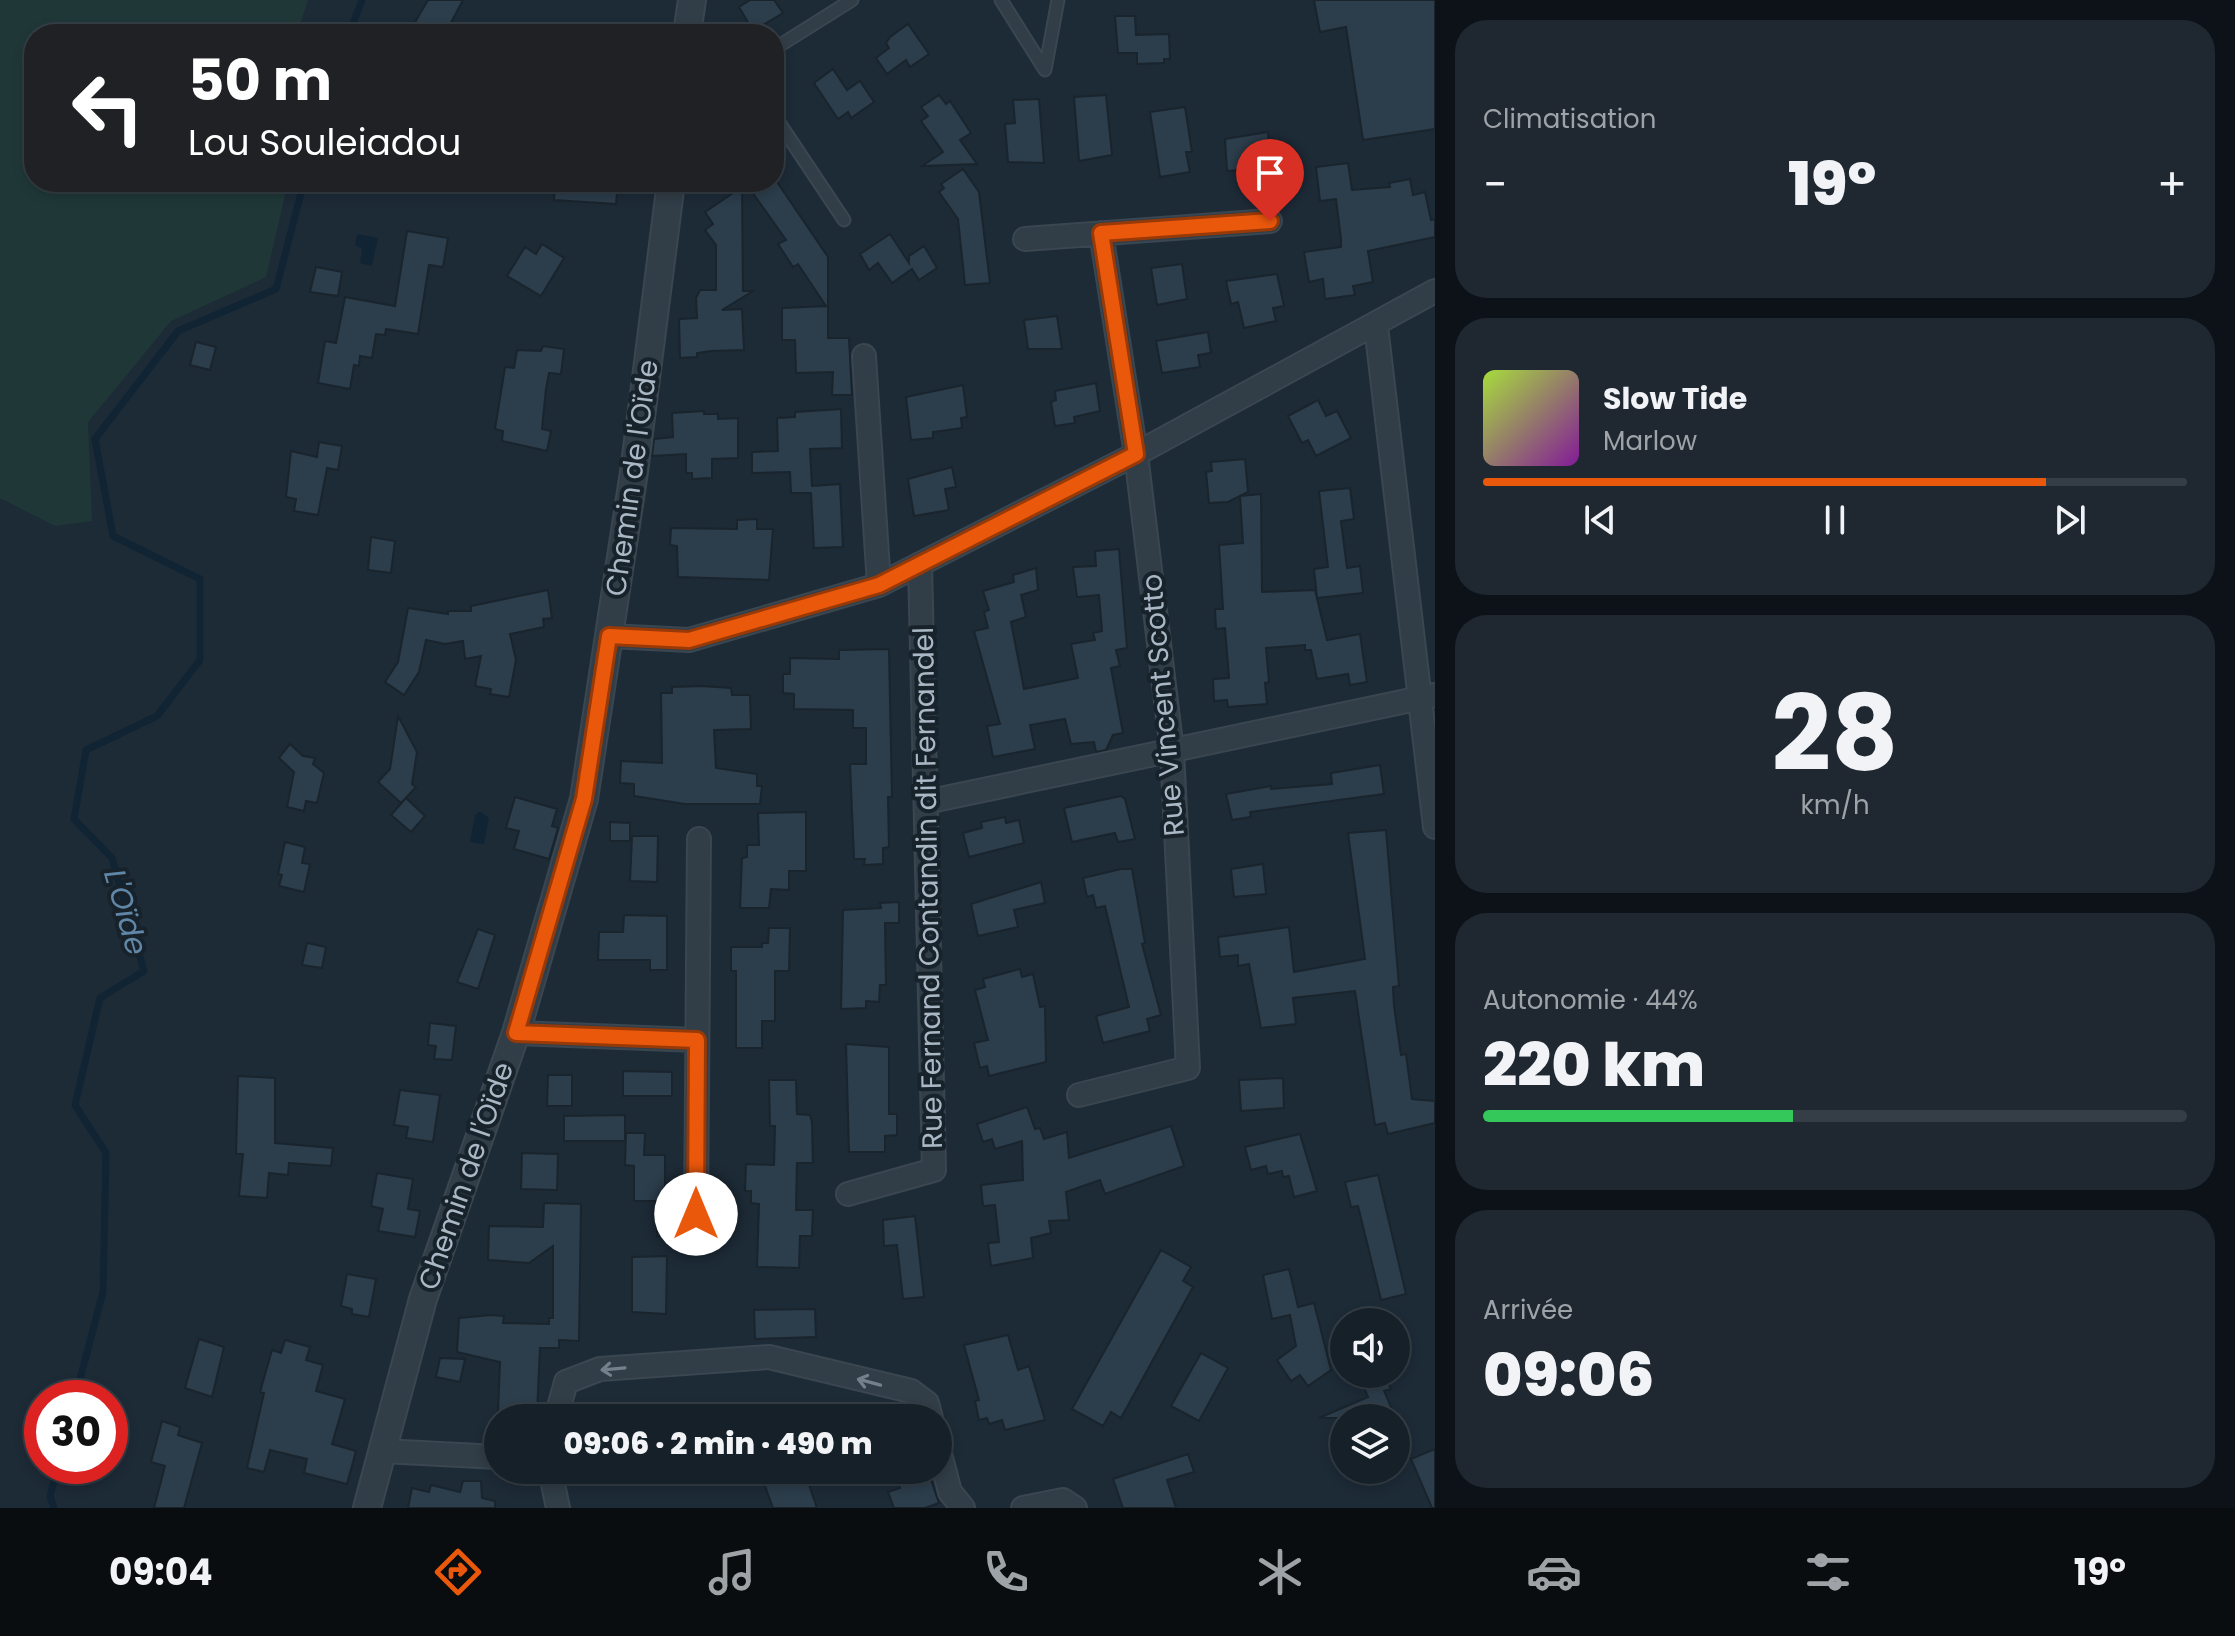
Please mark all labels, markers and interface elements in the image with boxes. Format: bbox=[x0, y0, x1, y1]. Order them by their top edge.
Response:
text: 50 m bbox=[188, 41, 332, 120]
icon: left bbox=[56, 56, 160, 160]
text: Climatisation bbox=[1483, 101, 1656, 137]
text: Lou Souleiadou bbox=[188, 117, 461, 168]
pin bbox=[1236, 139, 1304, 221]
text: 19° bbox=[1788, 142, 1876, 226]
icon: arrive bbox=[1248, 151, 1292, 195]
text: − bbox=[1483, 154, 1507, 215]
text: + bbox=[2157, 154, 2187, 215]
street label: Chemin de l'Oïde bbox=[596, 357, 668, 599]
text: Slow Tide bbox=[1603, 377, 1747, 420]
text: Marlow bbox=[1603, 423, 1697, 459]
icon: previous bbox=[1578, 498, 1622, 542]
icon: pause bbox=[1813, 498, 1857, 542]
icon: next bbox=[2048, 498, 2092, 542]
street label: Rue Vincent Scotto bbox=[1132, 572, 1194, 838]
street label: Rue Fernand Contandin dit Fernandel bbox=[904, 627, 952, 1149]
text: 28 bbox=[1772, 661, 1898, 806]
text: km/h bbox=[1800, 787, 1870, 823]
water label: L'Oïde bbox=[93, 864, 159, 960]
text: Autonomie · 44% bbox=[1483, 982, 1698, 1018]
text: 220 km bbox=[1483, 1023, 1705, 1107]
street label: Chemin de l'Oïde bbox=[409, 1057, 523, 1295]
position arrow bbox=[654, 1172, 738, 1256]
text: Arrivée bbox=[1483, 1292, 1573, 1328]
map controls bbox=[1330, 1308, 1410, 1484]
button: sound bbox=[1330, 1308, 1410, 1388]
text: 09:06 bbox=[1483, 1333, 1654, 1417]
one-way arrow bbox=[600, 1361, 627, 1376]
one-way arrow bbox=[857, 1374, 883, 1389]
speed limit sign: 30 bbox=[24, 1380, 128, 1484]
button: layers bbox=[1330, 1404, 1410, 1484]
text: 09:06 · 2 min · 490 m bbox=[563, 1422, 873, 1465]
icon: directions bbox=[430, 1544, 486, 1600]
icon: music bbox=[704, 1544, 760, 1600]
icon: phone bbox=[978, 1544, 1034, 1600]
icon: climate bbox=[1252, 1544, 1308, 1600]
icon: car bbox=[1526, 1544, 1582, 1600]
icon: filters bbox=[1800, 1544, 1856, 1600]
text: 09:04 bbox=[109, 1547, 213, 1598]
text: 19° bbox=[2074, 1547, 2126, 1598]

